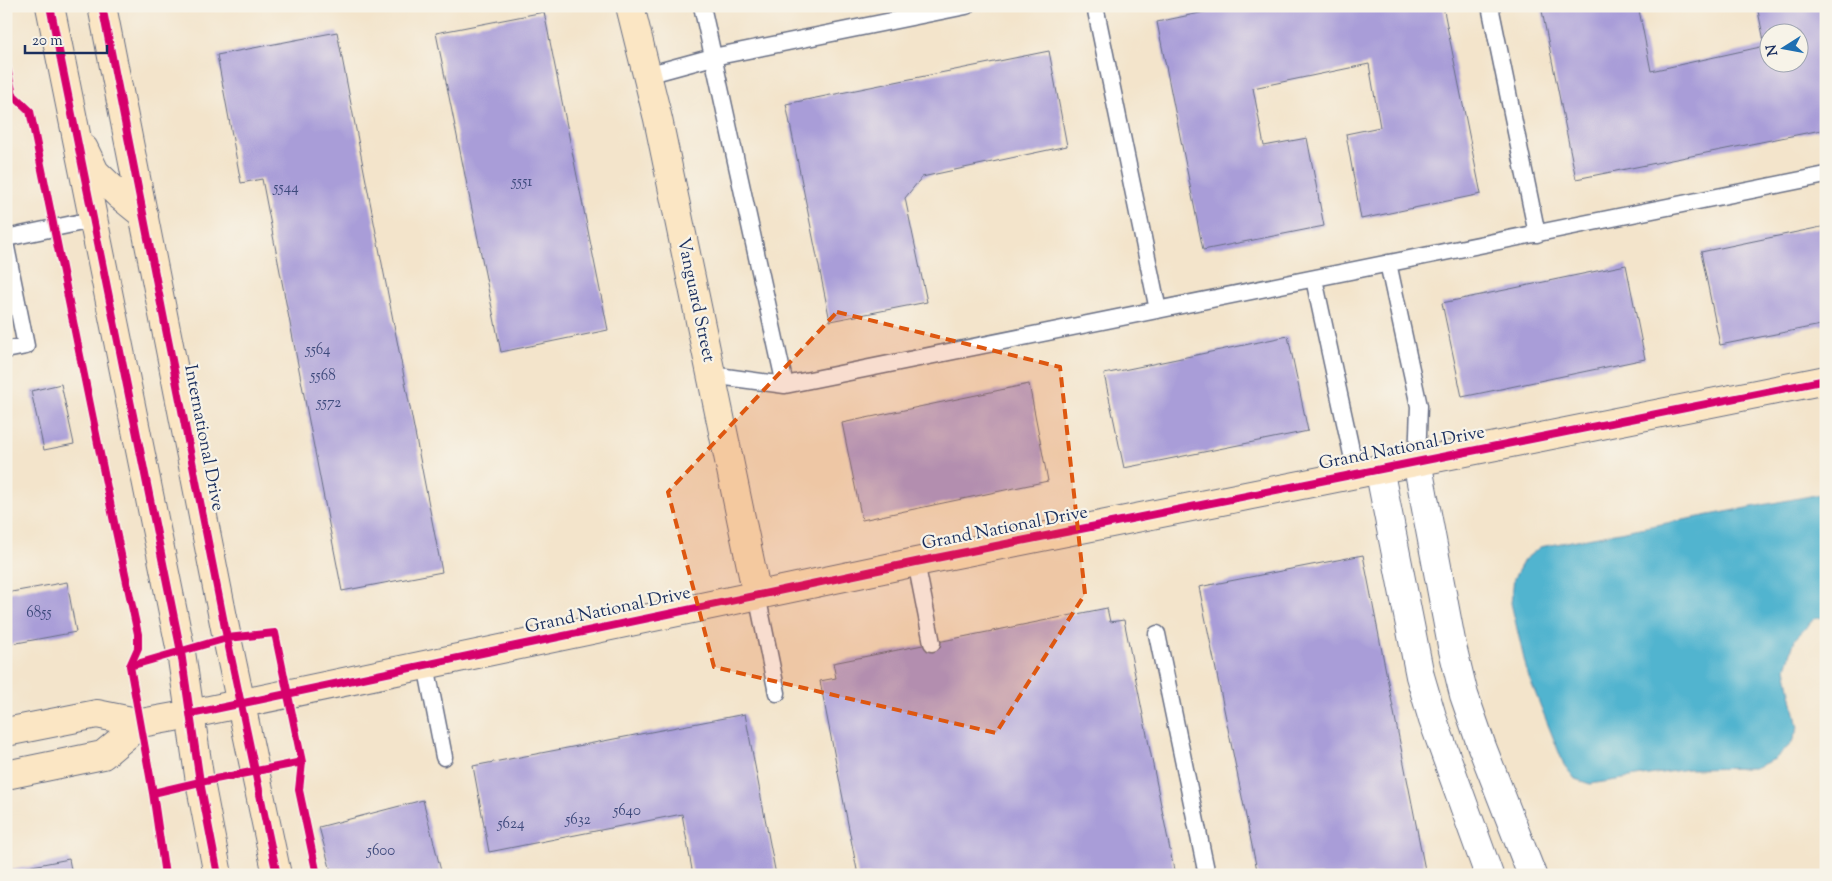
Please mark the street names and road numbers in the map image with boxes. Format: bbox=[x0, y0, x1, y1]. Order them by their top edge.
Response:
street label: Vanguard Street bbox=[669, 235, 721, 365]
street label: International Drive bbox=[176, 363, 230, 513]
street label: Grand National Drive bbox=[1317, 420, 1487, 478]
street label: Grand National Drive bbox=[920, 500, 1090, 558]
street label: Grand National Drive bbox=[523, 581, 693, 641]

